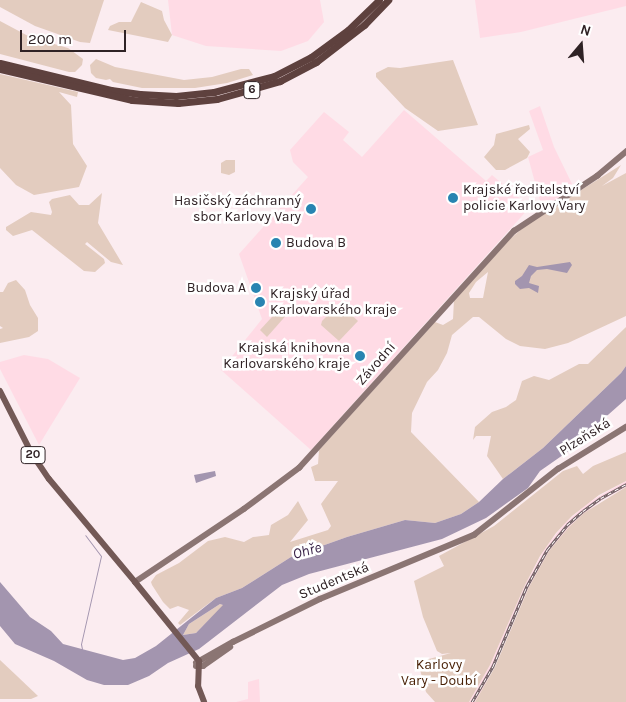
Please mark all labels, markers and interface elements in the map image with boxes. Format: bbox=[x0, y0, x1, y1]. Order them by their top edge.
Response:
scale bar bbox=[22, 20, 129, 52]
north arrow bbox=[556, 20, 606, 70]
text: N bbox=[578, 21, 593, 40]
text: 200 m bbox=[28, 30, 72, 48]
road number: 6 bbox=[243, 80, 261, 100]
place label: Krajské ředitelství policie Karlovy Vary bbox=[463, 182, 585, 214]
marker: Krajské ředitelství policie Karlovy Vary bbox=[447, 192, 459, 204]
place label: Hasičský záchranný sbor Karlovy Vary bbox=[174, 193, 301, 226]
marker: Hasičský záchranný sbor Karlovy Vary bbox=[305, 203, 317, 215]
place label: Budova B bbox=[286, 235, 346, 251]
marker: Budova B bbox=[270, 237, 282, 249]
place label: Budova A bbox=[187, 280, 246, 296]
marker: Budova A bbox=[250, 282, 262, 294]
place label: Krajský úřad Karlovarského kraje bbox=[270, 286, 397, 318]
marker: Krajský úřad Karlovarského kraje bbox=[254, 296, 266, 308]
street label: Závodní bbox=[353, 339, 399, 389]
place label: Krajská knihovna Karlovarského kraje bbox=[223, 340, 350, 372]
marker: Krajská knihovna Karlovarského kraje bbox=[354, 350, 366, 362]
street label: Plzeňská bbox=[556, 415, 614, 459]
road number: 20 bbox=[20, 446, 46, 464]
water label: Ohře bbox=[291, 539, 323, 563]
street label: Studentská bbox=[296, 559, 372, 603]
park label: Karlovy Vary - Doubí bbox=[401, 657, 477, 690]

